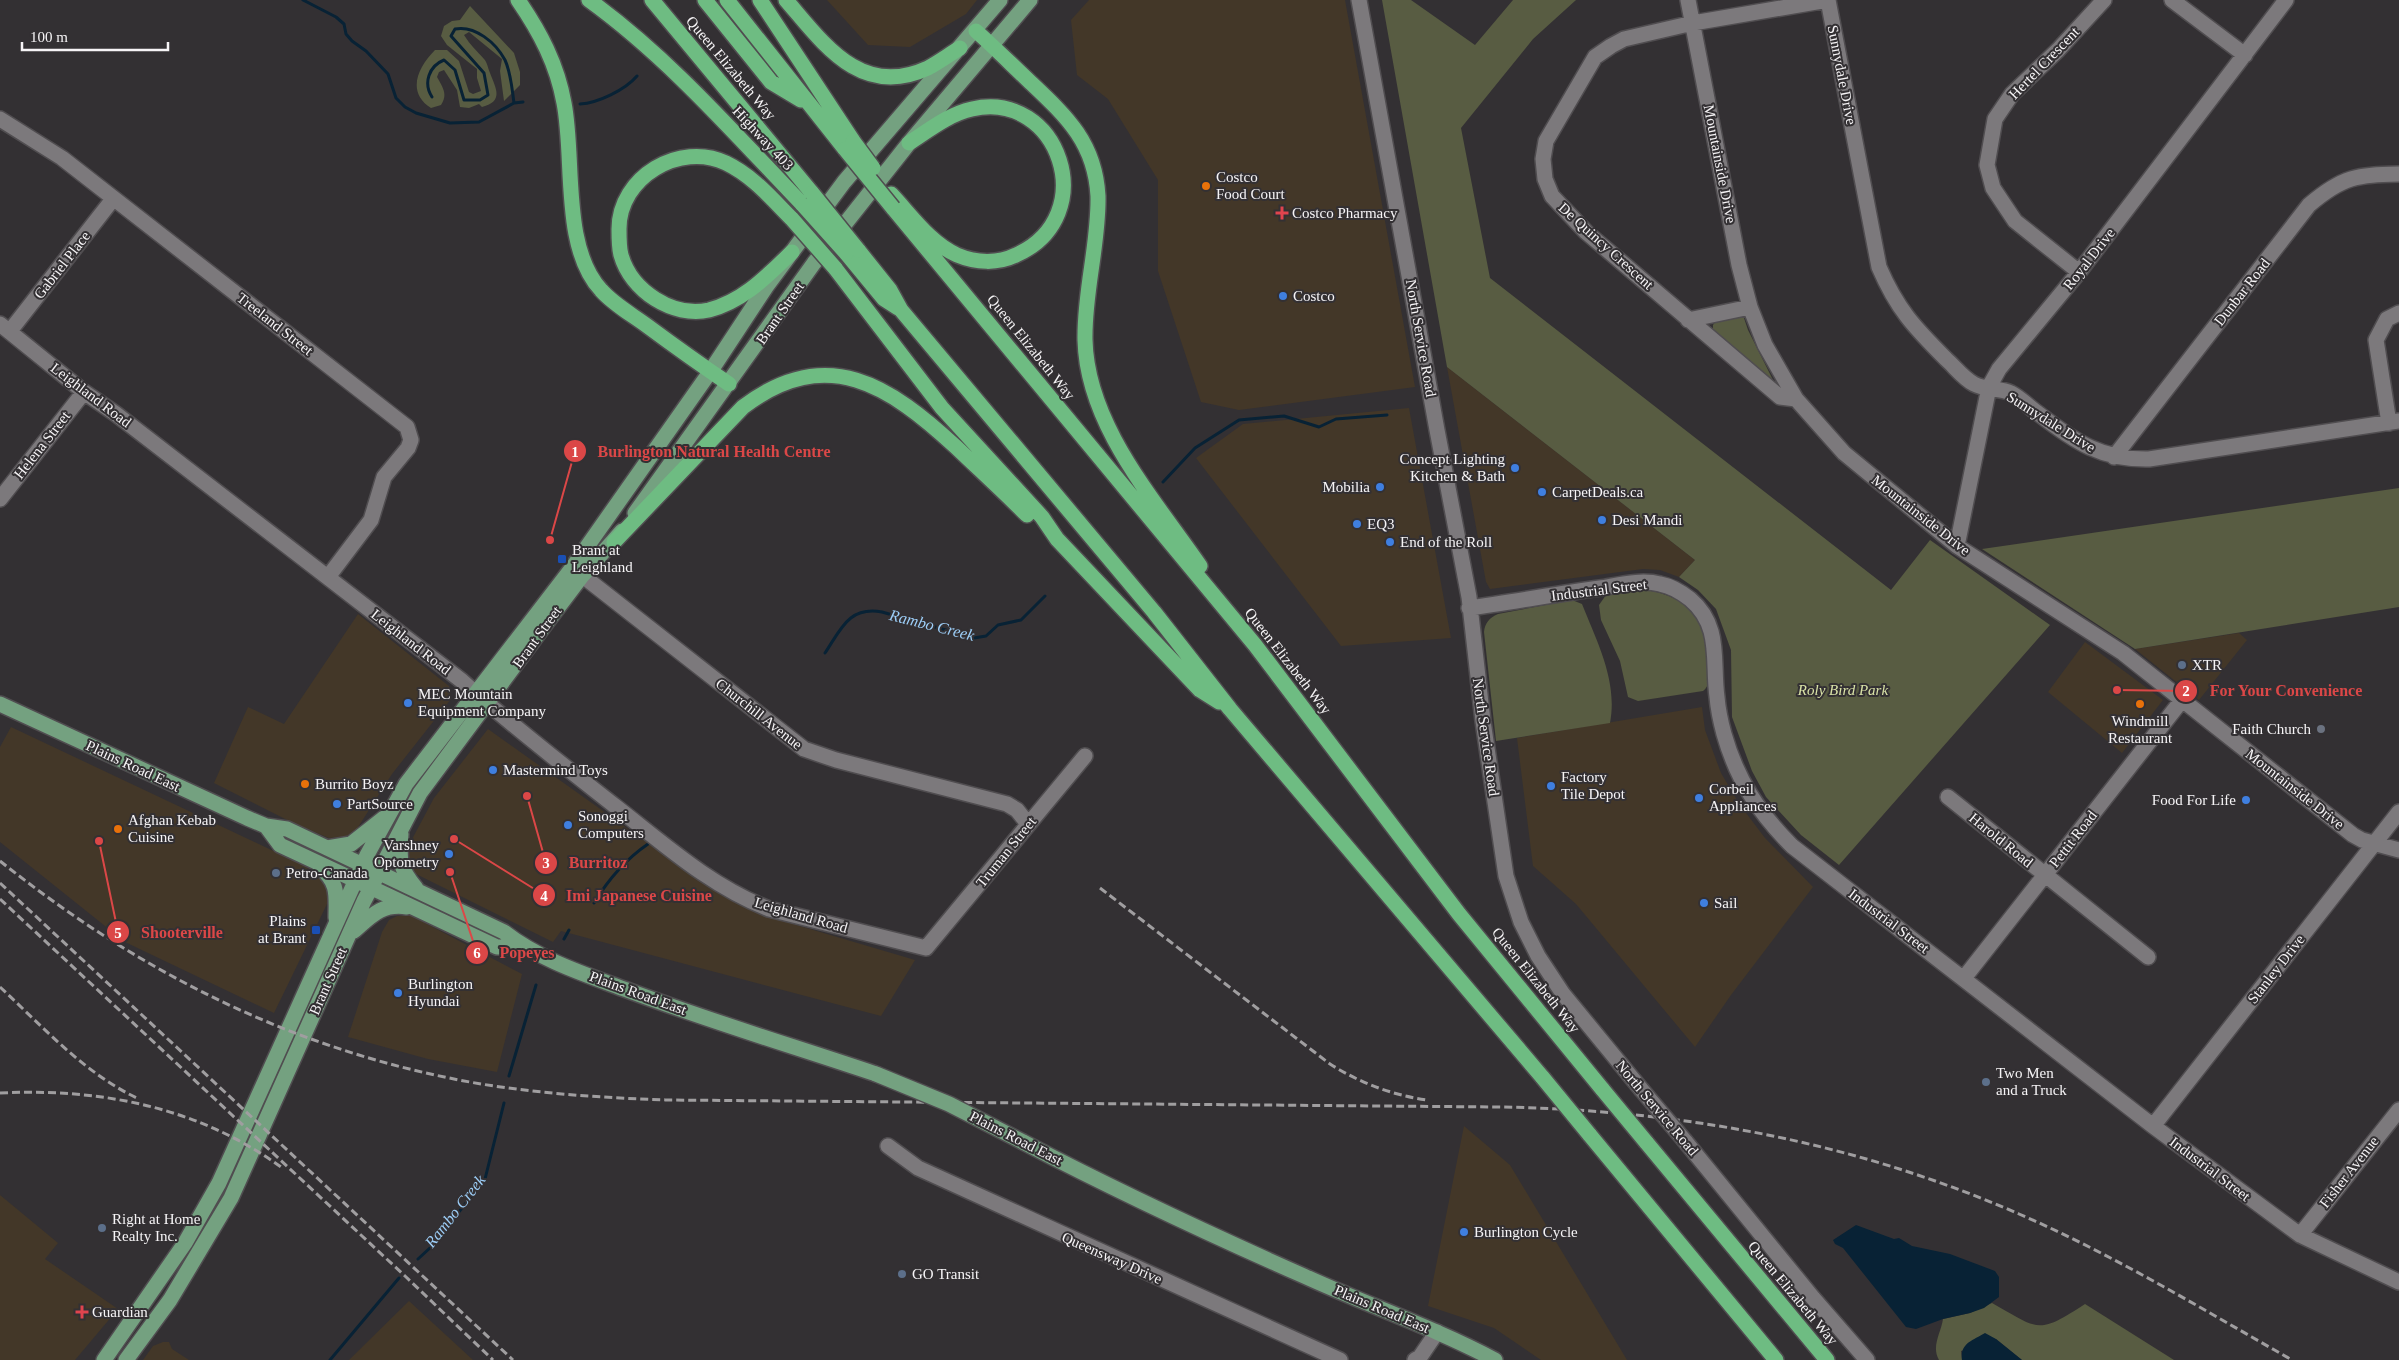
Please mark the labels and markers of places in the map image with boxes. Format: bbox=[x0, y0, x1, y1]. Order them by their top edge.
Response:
place label: Costco Food Court bbox=[1216, 169, 1286, 202]
marker: Costco Food Court bbox=[1200, 180, 1212, 192]
place label: Costco Pharmacy bbox=[1292, 205, 1398, 221]
marker: Costco Pharmacy bbox=[1276, 207, 1288, 219]
place label: Costco bbox=[1293, 288, 1335, 304]
marker: Costco bbox=[1277, 290, 1289, 302]
callout: Burlington Natural Health Centre bbox=[563, 436, 841, 467]
place label: Concept Lighting Kitchen & Bath bbox=[1400, 451, 1505, 484]
marker: Concept Lighting Kitchen & Bath bbox=[1509, 462, 1521, 474]
place label: Mobilia bbox=[1323, 479, 1370, 495]
marker: Mobilia bbox=[1374, 481, 1386, 493]
place label: CarpetDeals.ca bbox=[1552, 484, 1644, 500]
marker: CarpetDeals.ca bbox=[1536, 486, 1548, 498]
place label: Desi Mandi bbox=[1612, 512, 1682, 528]
marker: Desi Mandi bbox=[1596, 514, 1608, 526]
place label: EQ3 bbox=[1367, 516, 1395, 532]
marker: EQ3 bbox=[1351, 518, 1363, 530]
place label: End of the Roll bbox=[1400, 534, 1492, 550]
marker: End of the Roll bbox=[1384, 536, 1396, 548]
place label: Brant at Leighland bbox=[572, 542, 633, 575]
marker: Brant at Leighland bbox=[556, 553, 568, 565]
place label: XTR bbox=[2192, 657, 2222, 673]
marker: XTR bbox=[2176, 659, 2188, 671]
callout: For Your Convenience bbox=[2174, 675, 2372, 706]
place label: MEC Mountain Equipment Company bbox=[418, 686, 546, 719]
marker: MEC Mountain Equipment Company bbox=[402, 697, 414, 709]
marker: Windmill Restaurant bbox=[2134, 698, 2146, 710]
place label: Windmill Restaurant bbox=[2108, 713, 2173, 746]
place label: Faith Church bbox=[2232, 721, 2311, 737]
marker: Faith Church bbox=[2315, 723, 2327, 735]
place label: Mastermind Toys bbox=[503, 762, 608, 778]
marker: Mastermind Toys bbox=[487, 764, 499, 776]
place label: Factory Tile Depot bbox=[1561, 769, 1626, 802]
place label: Burrito Boyz bbox=[315, 776, 394, 792]
marker: Burrito Boyz bbox=[299, 778, 311, 790]
marker: Factory Tile Depot bbox=[1545, 780, 1557, 792]
place label: Corbeil Appliances bbox=[1709, 781, 1777, 814]
marker: Corbeil Appliances bbox=[1693, 792, 1705, 804]
place label: Food For Life bbox=[2152, 792, 2236, 808]
marker: Food For Life bbox=[2240, 794, 2252, 806]
place label: PartSource bbox=[347, 796, 413, 812]
marker: PartSource bbox=[331, 798, 343, 810]
place label: Sonoggi Computers bbox=[578, 808, 644, 841]
place label: Afghan Kebab Cuisine bbox=[128, 812, 216, 845]
marker: Sonoggi Computers bbox=[562, 819, 574, 831]
marker: Afghan Kebab Cuisine bbox=[112, 823, 124, 835]
place label: Varshney Optometry bbox=[374, 837, 439, 870]
callout: Burritoz bbox=[534, 847, 637, 878]
marker: Varshney Optometry bbox=[443, 848, 455, 860]
place label: Petro-Canada bbox=[286, 865, 368, 881]
marker: Petro-Canada bbox=[270, 867, 282, 879]
callout: Imi Japanese Cuisine bbox=[531, 880, 722, 911]
place label: Sail bbox=[1714, 895, 1737, 911]
marker: Sail bbox=[1698, 897, 1710, 909]
place label: Plains at Brant bbox=[258, 913, 307, 946]
callout: Shooterville bbox=[106, 917, 233, 948]
marker: Plains at Brant bbox=[310, 924, 322, 936]
callout: Popeyes bbox=[465, 937, 565, 968]
place label: Burlington Hyundai bbox=[408, 976, 474, 1009]
marker: Burlington Hyundai bbox=[392, 987, 404, 999]
place label: Two Men and a Truck bbox=[1996, 1065, 2067, 1098]
marker: Two Men and a Truck bbox=[1980, 1076, 1992, 1088]
place label: Right at Home Realty Inc. bbox=[112, 1211, 201, 1244]
marker: Right at Home Realty Inc. bbox=[96, 1222, 108, 1234]
place label: Burlington Cycle bbox=[1474, 1224, 1578, 1240]
marker: Burlington Cycle bbox=[1458, 1226, 1470, 1238]
place label: GO Transit bbox=[912, 1266, 980, 1282]
marker: GO Transit bbox=[896, 1268, 908, 1280]
place label: Guardian bbox=[92, 1304, 148, 1320]
marker: Guardian bbox=[76, 1306, 88, 1318]

